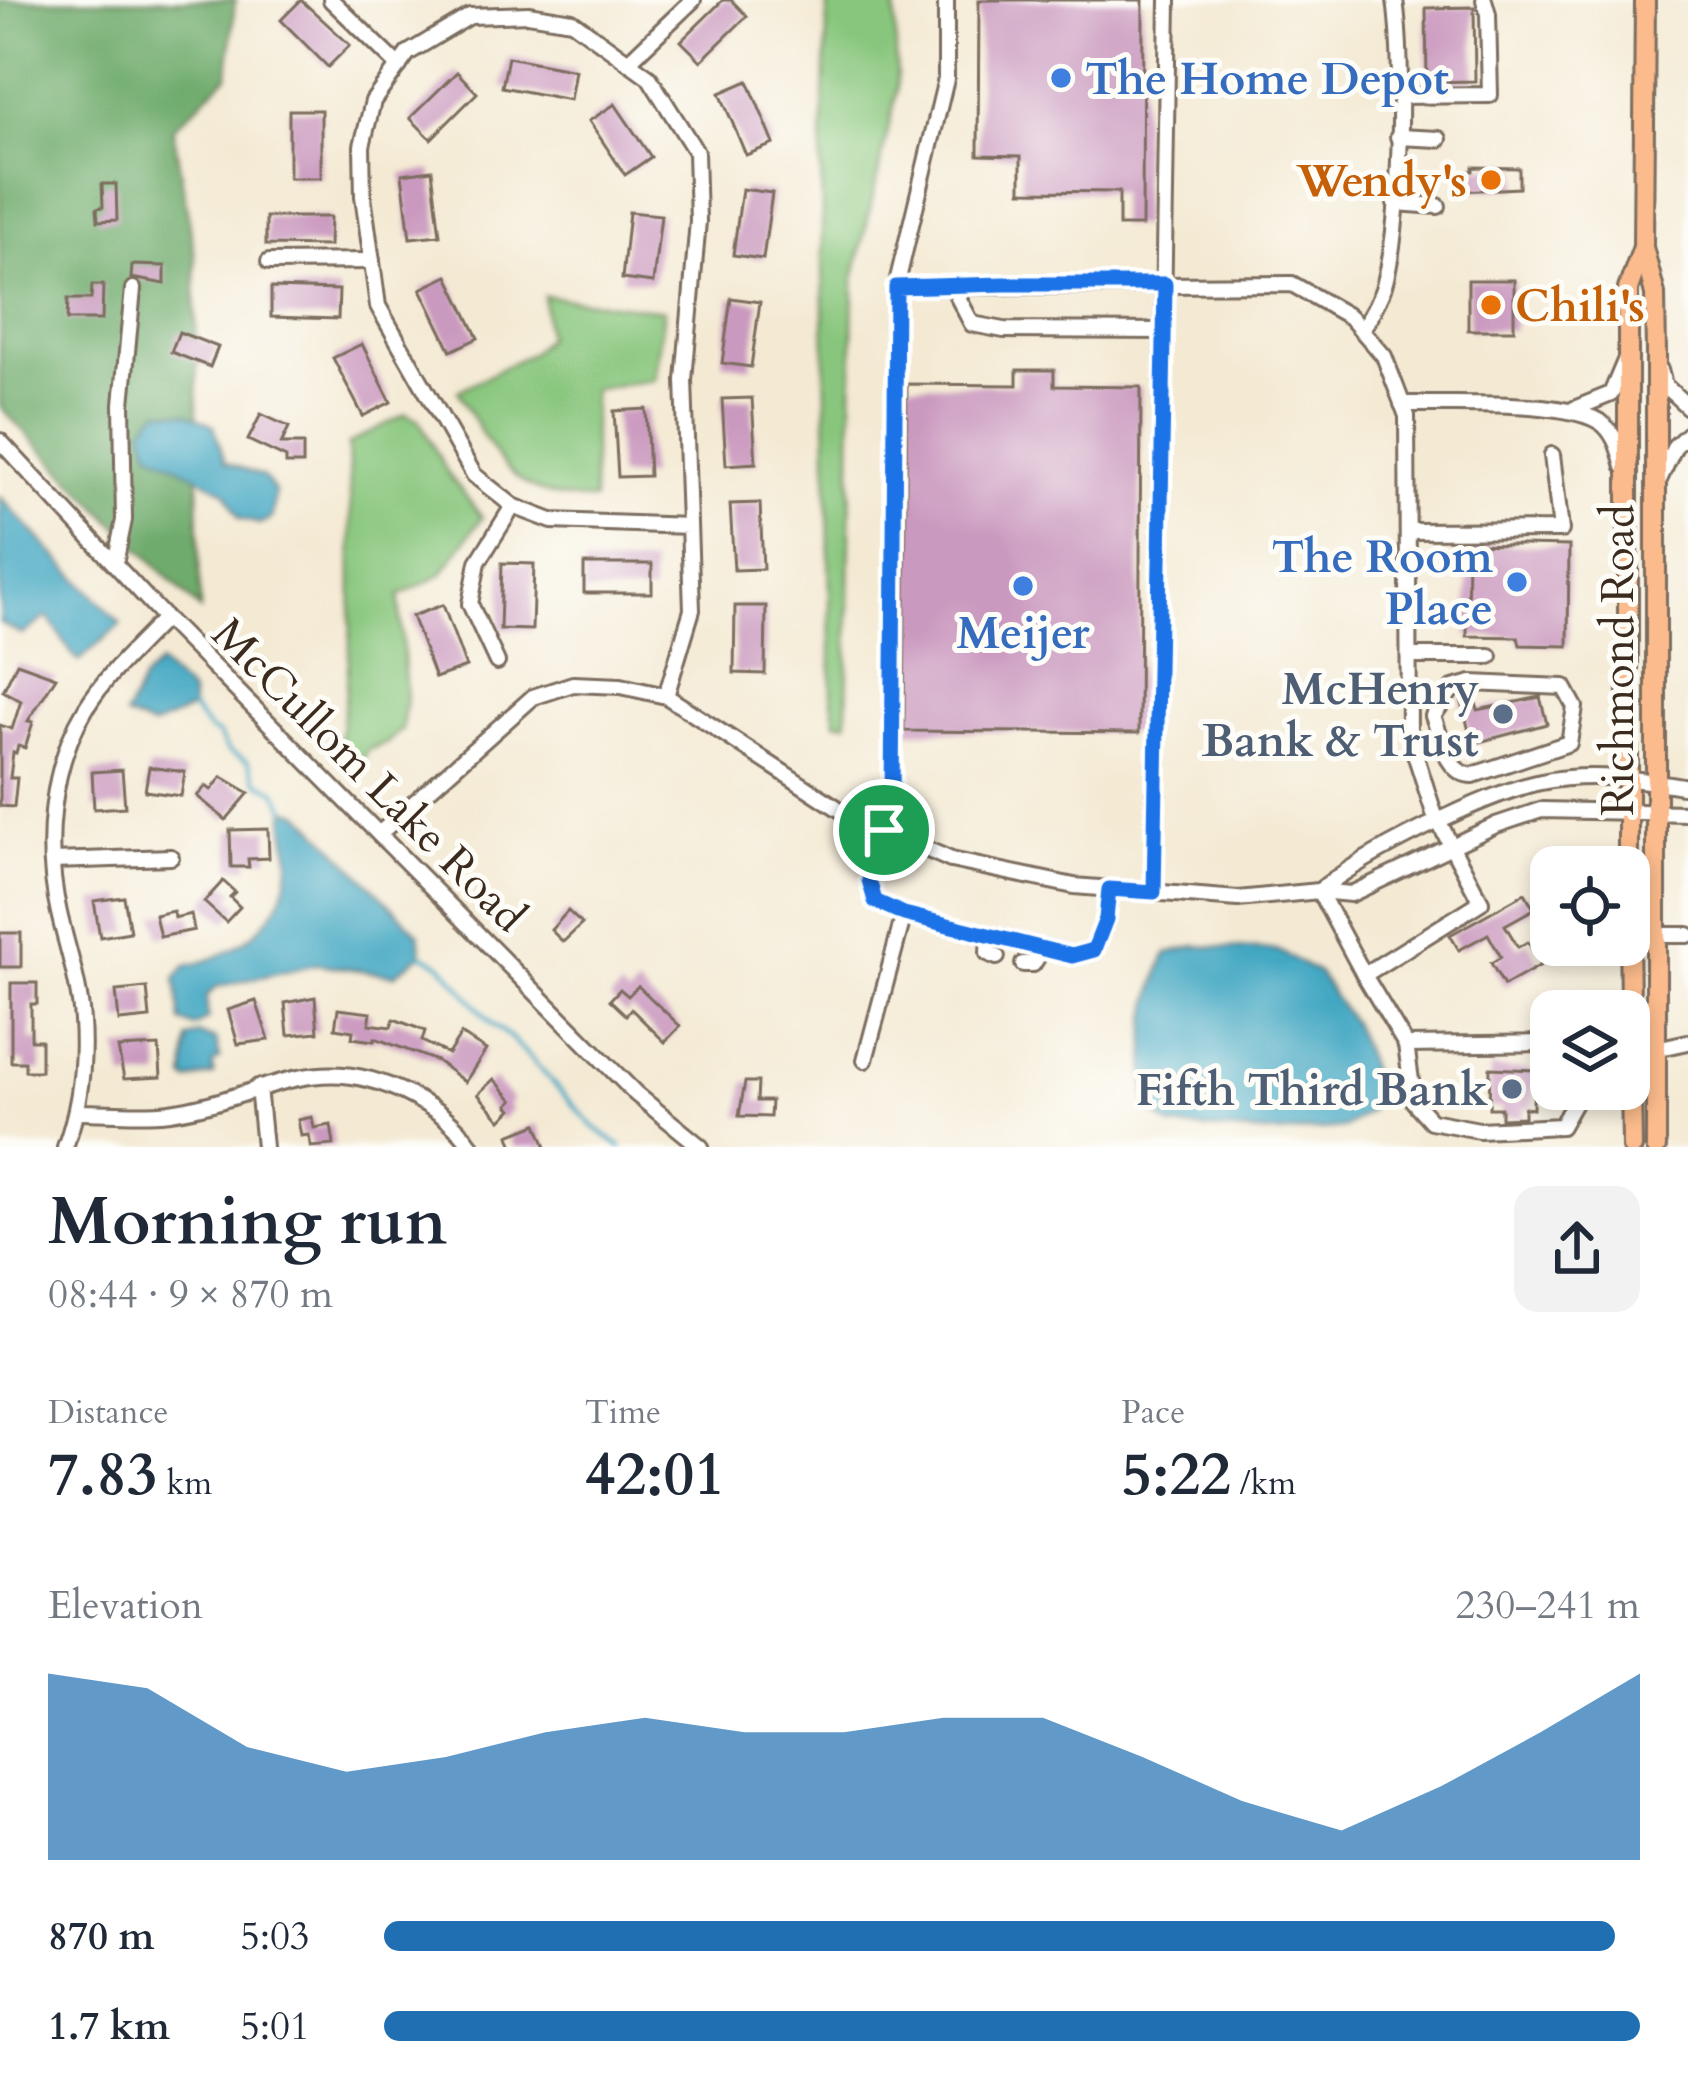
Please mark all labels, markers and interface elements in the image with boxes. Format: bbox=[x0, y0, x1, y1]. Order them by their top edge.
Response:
place label: The Home Depot bbox=[1085, 49, 1449, 110]
marker: The Home Depot bbox=[1048, 65, 1074, 91]
place label: Wendy's bbox=[1295, 151, 1467, 212]
marker: Wendy's bbox=[1478, 167, 1504, 193]
place label: Chili's bbox=[1515, 276, 1645, 337]
marker: Chili's bbox=[1478, 292, 1504, 318]
street label: Richmond Road bbox=[1588, 504, 1649, 816]
place label: The Room Place bbox=[1271, 527, 1494, 640]
marker: The Room Place bbox=[1504, 569, 1530, 595]
marker: Meijer bbox=[1010, 573, 1036, 599]
place label: Meijer bbox=[956, 603, 1090, 664]
street label: McCullom Lake Road bbox=[198, 604, 540, 946]
place label: McHenry Bank & Trust bbox=[1202, 659, 1479, 772]
marker: McHenry Bank & Trust bbox=[1490, 701, 1516, 727]
pin bbox=[833, 779, 935, 881]
icon: arrive bbox=[851, 797, 917, 863]
map controls bbox=[1530, 846, 1650, 1110]
button: locate bbox=[1530, 846, 1650, 966]
button: layers bbox=[1530, 990, 1650, 1110]
place label: Fifth Third Bank bbox=[1136, 1060, 1488, 1121]
marker: Fifth Third Bank bbox=[1499, 1076, 1525, 1102]
text: Morning run bbox=[48, 1178, 447, 1267]
button: share bbox=[1514, 1186, 1640, 1312]
text: 08:44 · 9 × 870 m bbox=[48, 1268, 333, 1321]
text: Distance bbox=[48, 1390, 169, 1435]
text: Time bbox=[585, 1390, 661, 1435]
text: Pace bbox=[1121, 1390, 1185, 1435]
text: 7.83 bbox=[48, 1435, 158, 1516]
text: 42:01 bbox=[585, 1435, 725, 1516]
text: 5:22 bbox=[1121, 1435, 1231, 1516]
text: km bbox=[158, 1461, 212, 1506]
text: /km bbox=[1231, 1461, 1296, 1506]
text: Elevation bbox=[48, 1579, 203, 1632]
text: 230–241 m bbox=[1455, 1579, 1640, 1632]
text: 870 m bbox=[48, 1910, 154, 1963]
text: 5:03 bbox=[240, 1910, 310, 1963]
text: 1.7 km bbox=[48, 2000, 170, 2053]
text: 5:01 bbox=[240, 2000, 310, 2053]

